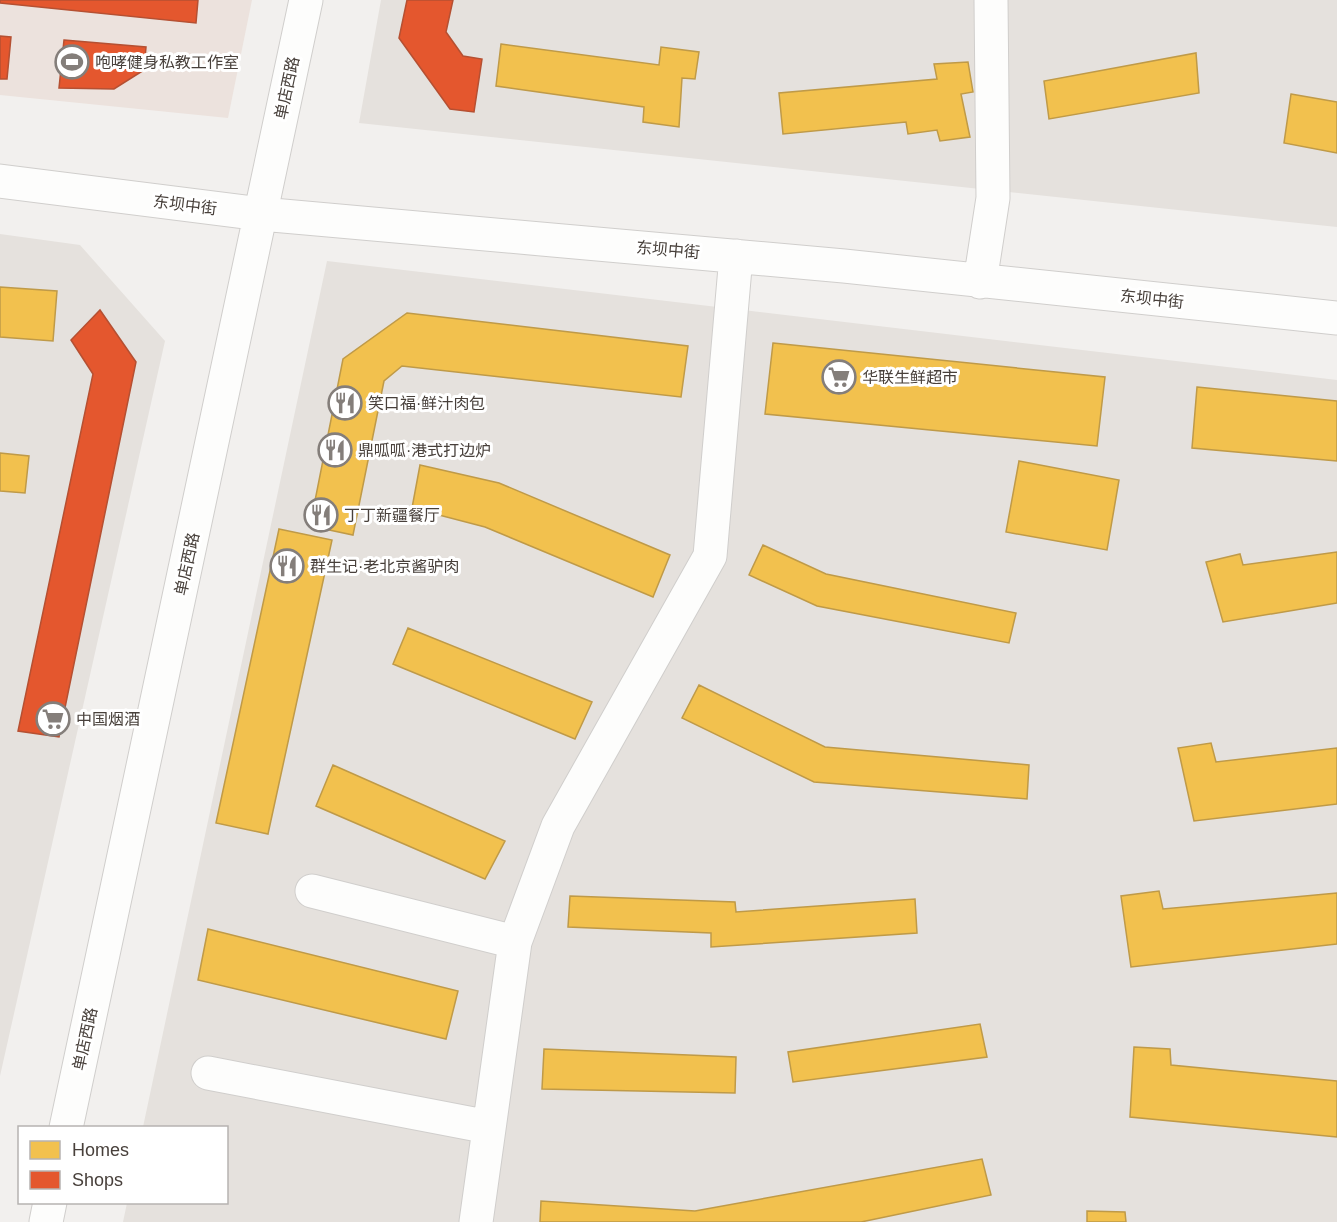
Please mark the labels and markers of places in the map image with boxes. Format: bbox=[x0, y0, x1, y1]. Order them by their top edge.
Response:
sports icon: 咆哮健身私教工作室 bbox=[54, 44, 90, 80]
place label: 咆哮健身私教工作室 bbox=[95, 54, 239, 71]
supermarket icon: 华联生鲜超市 bbox=[821, 359, 857, 395]
place label: 华联生鲜超市 bbox=[862, 369, 958, 386]
restaurant icon: 笑口福·鲜汁肉包 bbox=[327, 385, 363, 421]
place label: 笑口福·鲜汁肉包 bbox=[368, 395, 485, 412]
restaurant icon: 鼎呱呱·港式打边炉 bbox=[317, 432, 353, 468]
place label: 鼎呱呱·港式打边炉 bbox=[358, 442, 491, 459]
restaurant icon: 丁丁新疆餐厅 bbox=[303, 497, 339, 533]
place label: 丁丁新疆餐厅 bbox=[344, 507, 440, 524]
restaurant icon: 群生记·老北京酱驴肉 bbox=[269, 548, 305, 584]
place label: 群生记·老北京酱驴肉 bbox=[310, 558, 459, 575]
supermarket icon: 中国烟酒 bbox=[35, 701, 71, 737]
place label: 中国烟酒 bbox=[76, 711, 140, 728]

